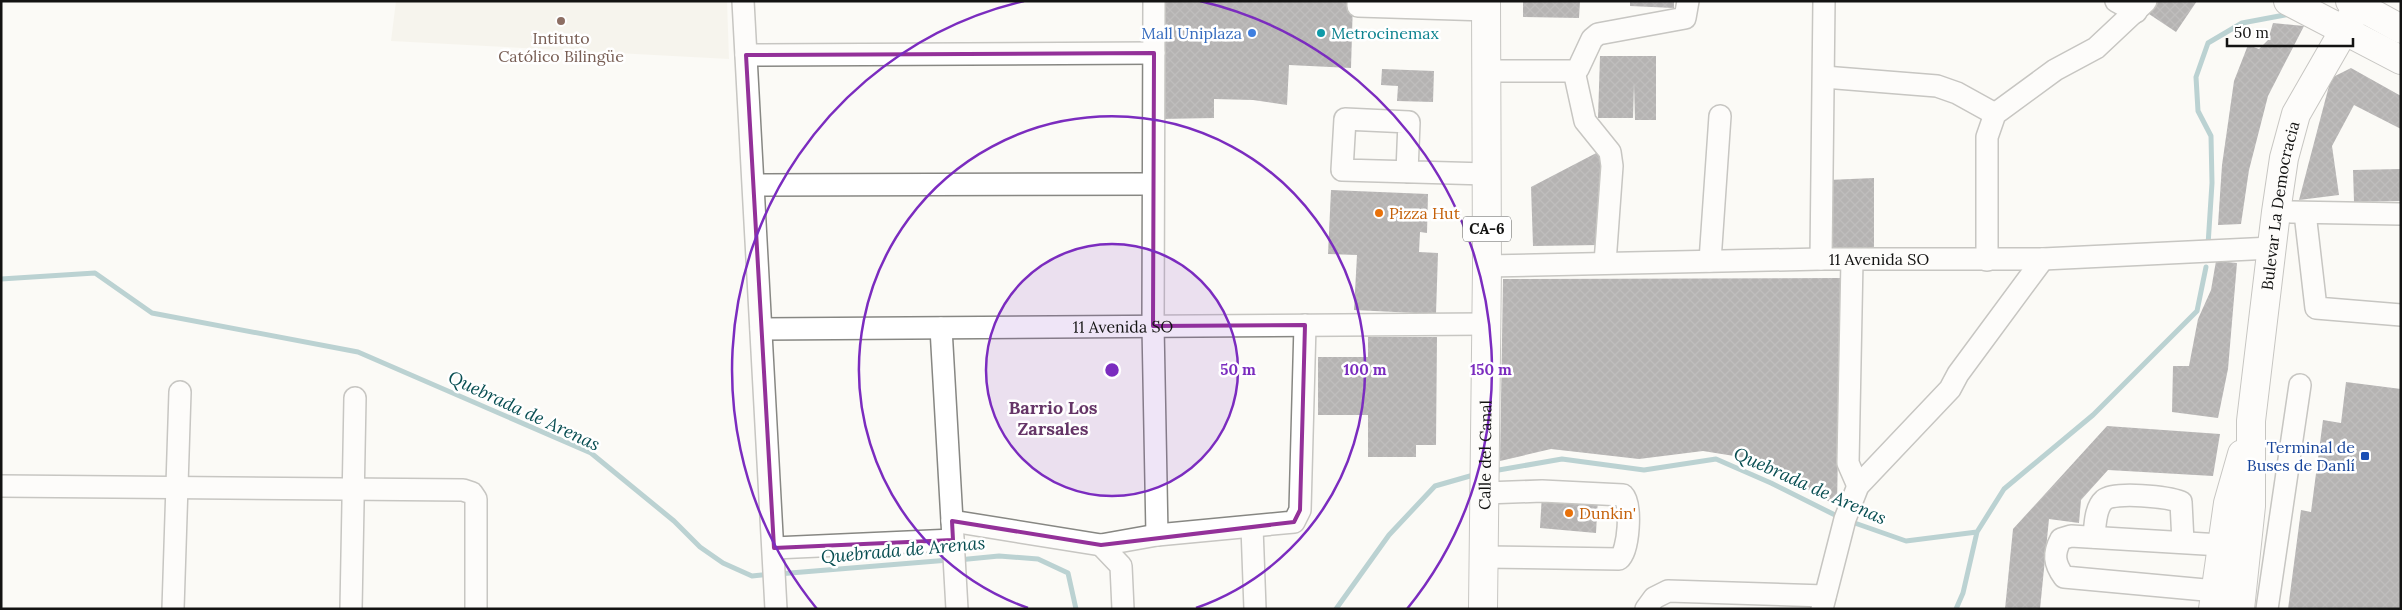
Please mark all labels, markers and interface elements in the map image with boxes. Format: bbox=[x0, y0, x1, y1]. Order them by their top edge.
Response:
marker: Intituto Católico Bilingüe bbox=[555, 15, 567, 27]
scale bar bbox=[2227, 15, 2353, 47]
place label: Mall Uniplaza bbox=[1141, 23, 1242, 43]
place label: Metrocinemax bbox=[1331, 23, 1439, 43]
text: 50 m bbox=[2234, 23, 2269, 42]
marker: Mall Uniplaza bbox=[1246, 27, 1258, 39]
marker: Metrocinemax bbox=[1315, 27, 1327, 39]
place label: Intituto Católico Bilingüe bbox=[498, 28, 624, 66]
street label: Bulevar La Democracia bbox=[2257, 119, 2304, 291]
place label: Pizza Hut bbox=[1389, 203, 1461, 223]
marker: Pizza Hut bbox=[1373, 207, 1385, 219]
road number: CA-6 bbox=[1463, 216, 1511, 242]
street label: 11 Avenida SO bbox=[1829, 249, 1929, 269]
street label: 11 Avenida SO bbox=[1073, 316, 1173, 337]
text: 50 m bbox=[1220, 360, 1256, 379]
text: 100 m bbox=[1344, 360, 1387, 379]
text: 150 m bbox=[1470, 360, 1512, 379]
centre of rings bbox=[1103, 361, 1121, 379]
water label: Quebrada de Arenas bbox=[445, 365, 604, 456]
district label: Barrio Los Zarsales bbox=[1008, 396, 1098, 440]
street label: Calle del Canal bbox=[1474, 400, 1495, 510]
place label: Terminal de Buses de Danlí bbox=[2247, 437, 2355, 475]
water label: Quebrada de Arenas bbox=[1730, 442, 1890, 530]
marker: Terminal de Buses de Danlí bbox=[2359, 450, 2371, 462]
place label: Dunkin' bbox=[1579, 503, 1636, 523]
marker: Dunkin' bbox=[1563, 507, 1575, 519]
water label: Quebrada de Arenas bbox=[820, 531, 986, 568]

